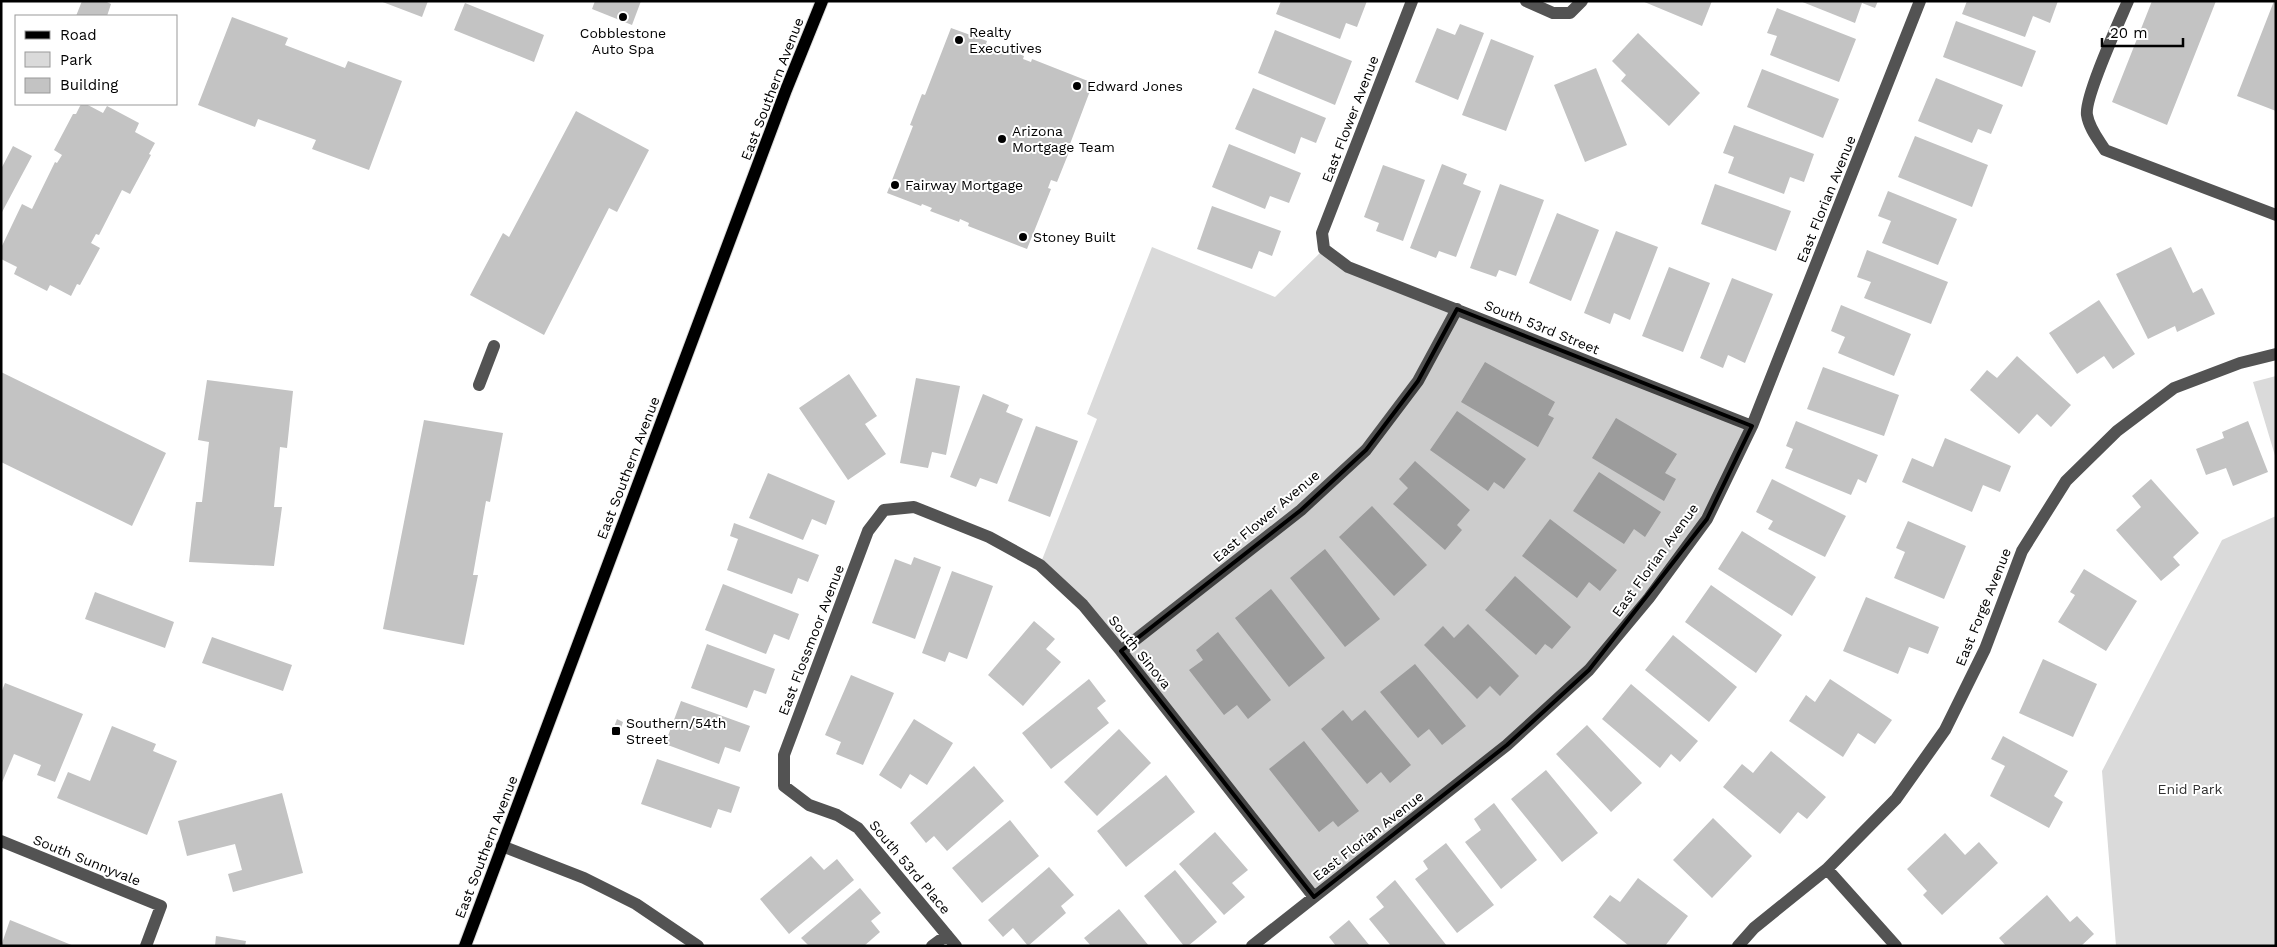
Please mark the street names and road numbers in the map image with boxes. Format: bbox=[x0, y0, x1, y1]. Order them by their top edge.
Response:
street label: East Southern Avenue bbox=[737, 15, 807, 163]
street label: East Flower Avenue bbox=[1318, 53, 1382, 185]
street label: East Florian Avenue bbox=[1793, 133, 1859, 265]
street label: South 53rd Street bbox=[1482, 297, 1602, 357]
street label: East Southern Avenue bbox=[593, 394, 663, 542]
street label: East Flower Avenue bbox=[1209, 467, 1323, 565]
street label: East Florian Avenue bbox=[1609, 500, 1701, 620]
street label: East Forge Avenue bbox=[1952, 546, 2014, 668]
street label: East Flossmoor Avenue bbox=[775, 562, 847, 718]
street label: South Sinova bbox=[1105, 612, 1175, 692]
street label: East Southern Avenue bbox=[451, 773, 521, 921]
street label: East Florian Avenue bbox=[1310, 788, 1426, 884]
street label: South 53rd Place bbox=[866, 817, 954, 917]
street label: South Sunnyvale bbox=[31, 831, 143, 889]

